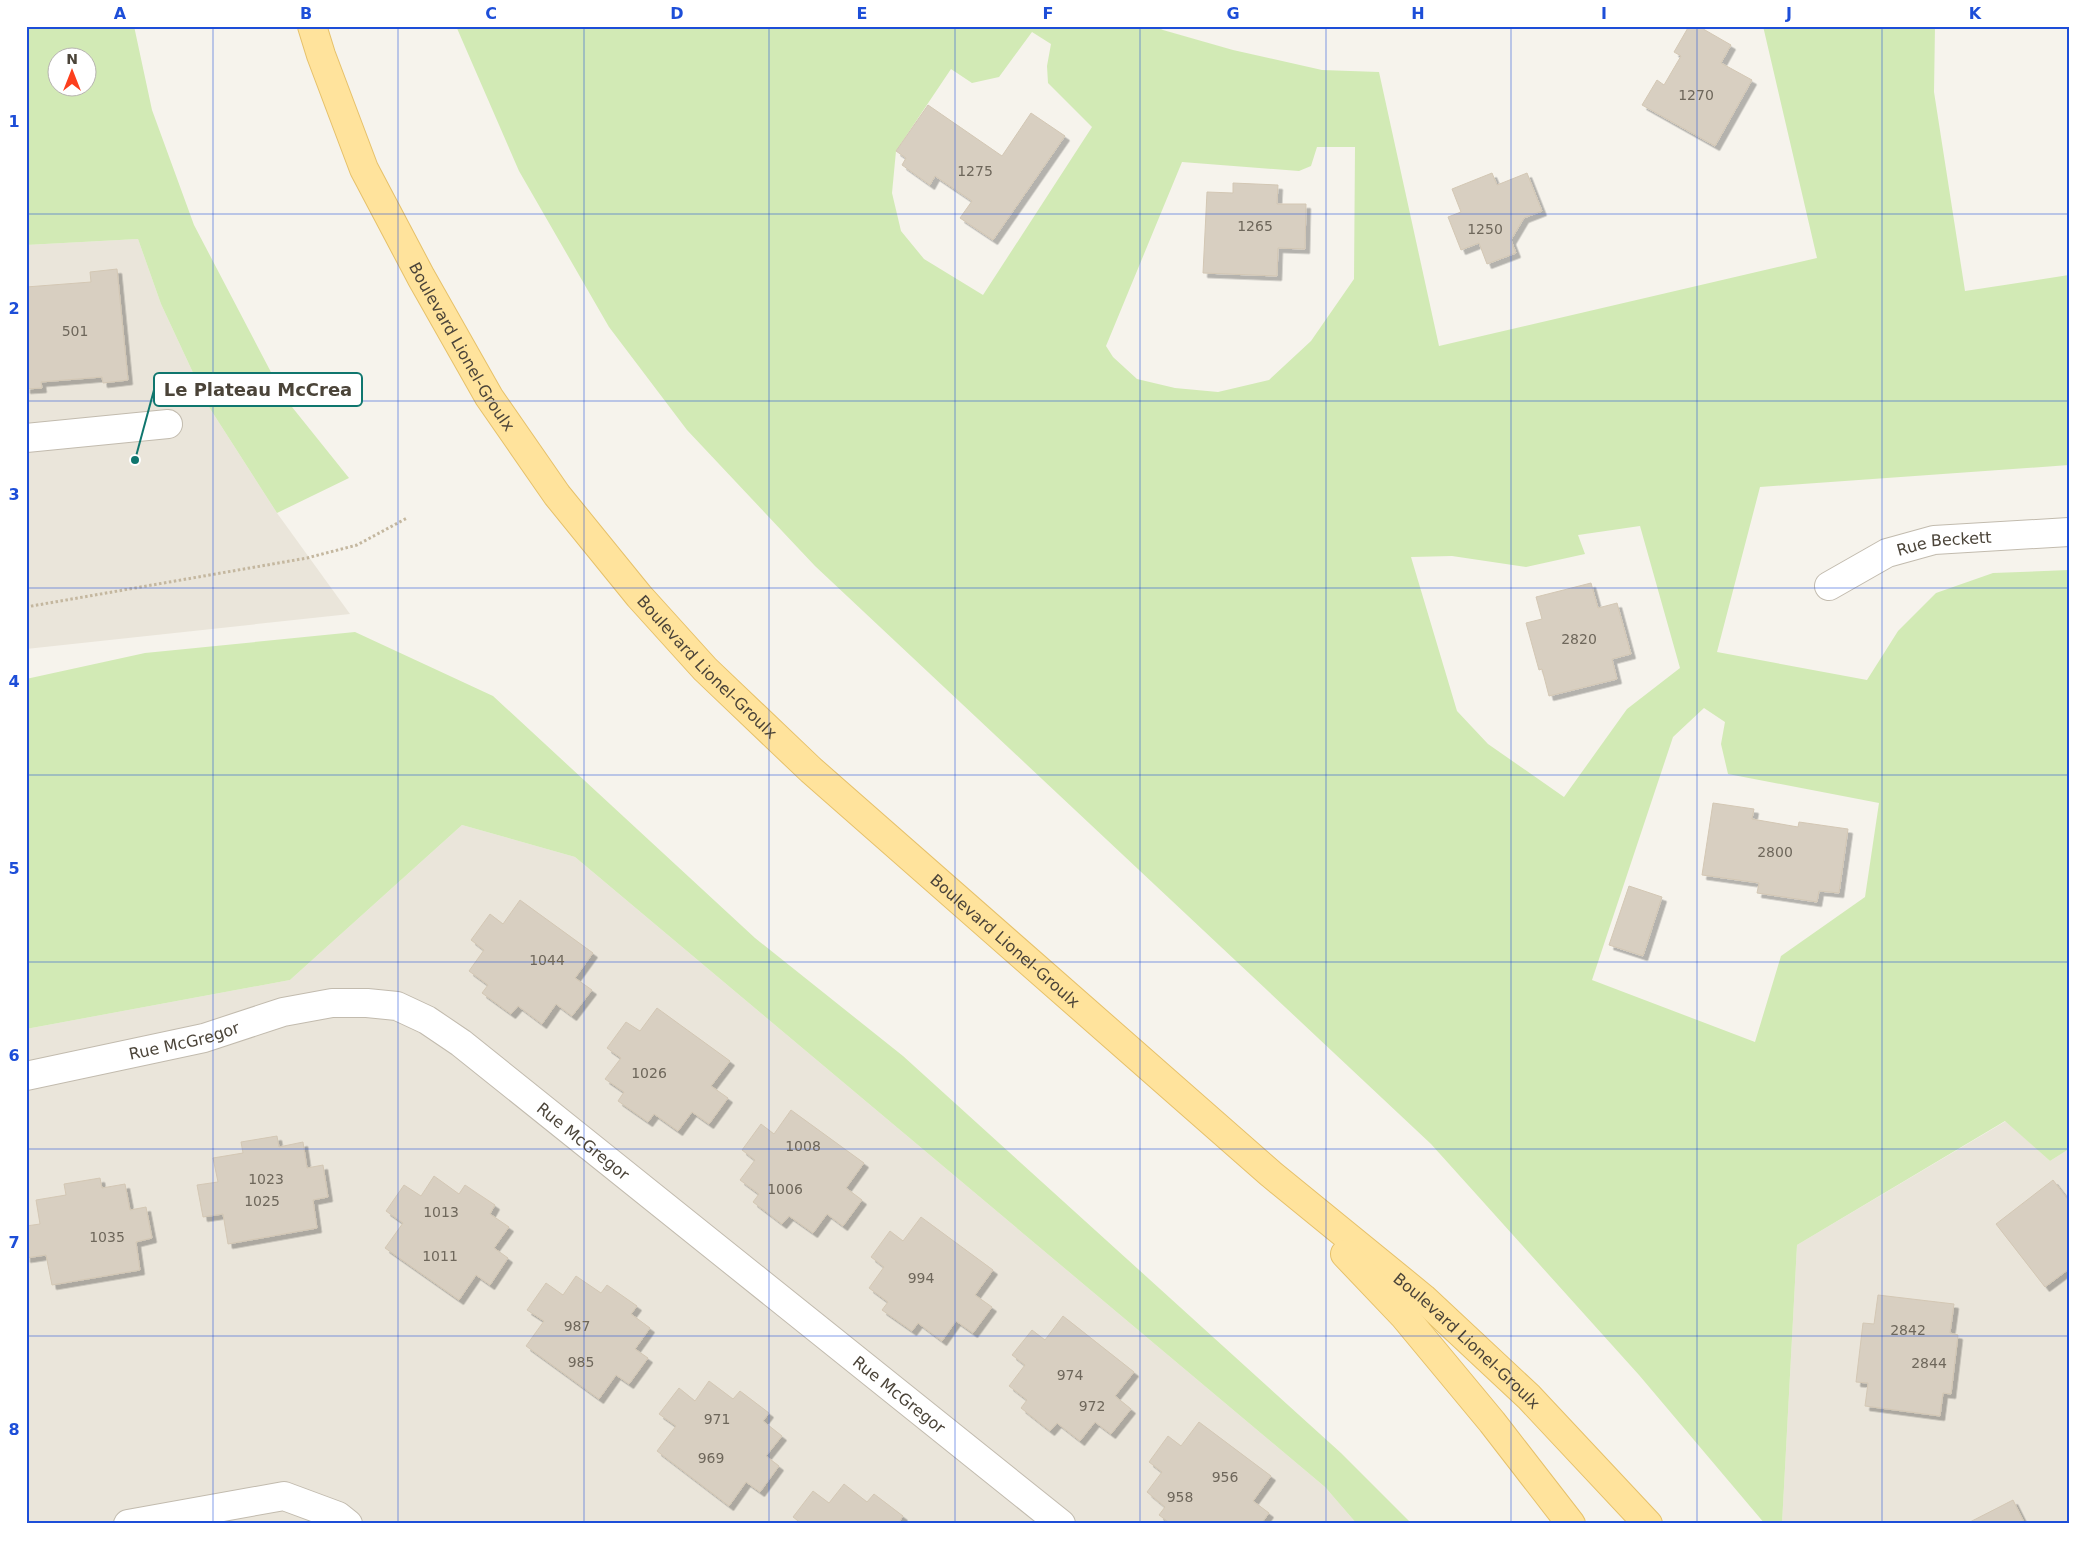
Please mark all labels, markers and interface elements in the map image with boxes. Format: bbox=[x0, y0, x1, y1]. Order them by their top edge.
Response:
text: A bbox=[114, 4, 127, 23]
text: B bbox=[300, 4, 312, 23]
text: C bbox=[485, 4, 497, 23]
text: D bbox=[670, 4, 684, 23]
text: E bbox=[857, 4, 867, 23]
text: F bbox=[1043, 4, 1053, 23]
text: G bbox=[1226, 4, 1240, 23]
text: H bbox=[1411, 4, 1425, 23]
text: I bbox=[1601, 4, 1607, 23]
text: J bbox=[1785, 4, 1792, 23]
text: K bbox=[1969, 4, 1982, 23]
north arrow bbox=[48, 48, 98, 98]
text: N bbox=[66, 51, 78, 67]
house number: 1270 bbox=[1678, 87, 1714, 103]
text: 1 bbox=[8, 112, 20, 131]
house number: 1275 bbox=[957, 163, 993, 179]
house number: 1265 bbox=[1237, 218, 1273, 234]
house number: 1250 bbox=[1467, 221, 1503, 237]
street label: Boulevard Lionel-Groulx bbox=[405, 259, 519, 434]
text: 2 bbox=[8, 299, 20, 318]
house number: 501 bbox=[62, 323, 88, 339]
callout: Le Plateau McCrea bbox=[154, 373, 362, 406]
text: Le Plateau McCrea bbox=[164, 379, 352, 400]
text: 3 bbox=[8, 485, 20, 504]
street label: Rue Beckett bbox=[1894, 527, 1992, 559]
street label: Boulevard Lionel-Groulx bbox=[633, 591, 781, 742]
house number: 2820 bbox=[1561, 631, 1597, 647]
text: 4 bbox=[8, 672, 20, 691]
house number: 2800 bbox=[1757, 844, 1793, 860]
text: 5 bbox=[8, 859, 20, 878]
street label: Boulevard Lionel-Groulx bbox=[927, 870, 1084, 1011]
house number: 1044 bbox=[529, 952, 565, 968]
street label: Rue McGregor bbox=[127, 1017, 242, 1063]
text: 6 bbox=[8, 1046, 20, 1065]
house number: 1026 bbox=[631, 1065, 667, 1081]
street label: Rue McGregor bbox=[533, 1098, 634, 1184]
house number: 1008 bbox=[785, 1138, 821, 1154]
house number: 1023 bbox=[248, 1171, 284, 1187]
house number: 1006 bbox=[767, 1181, 803, 1197]
house number: 1025 bbox=[244, 1193, 280, 1209]
house number: 1013 bbox=[423, 1204, 459, 1220]
house number: 1035 bbox=[89, 1229, 125, 1245]
text: 7 bbox=[8, 1233, 20, 1252]
house number: 1011 bbox=[422, 1248, 458, 1264]
street label: Boulevard Lionel-Groulx bbox=[1390, 1268, 1544, 1413]
house number: 994 bbox=[908, 1270, 934, 1286]
house number: 987 bbox=[564, 1318, 590, 1334]
house number: 2842 bbox=[1890, 1322, 1926, 1338]
street label: Rue McGregor bbox=[849, 1352, 950, 1437]
house number: 985 bbox=[568, 1354, 594, 1370]
house number: 2844 bbox=[1911, 1355, 1947, 1371]
house number: 974 bbox=[1057, 1367, 1083, 1383]
house number: 972 bbox=[1079, 1398, 1105, 1414]
house number: 971 bbox=[704, 1411, 730, 1427]
text: 8 bbox=[8, 1420, 20, 1439]
house number: 969 bbox=[698, 1450, 724, 1466]
house number: 956 bbox=[1212, 1469, 1238, 1485]
house number: 958 bbox=[1167, 1489, 1193, 1505]

